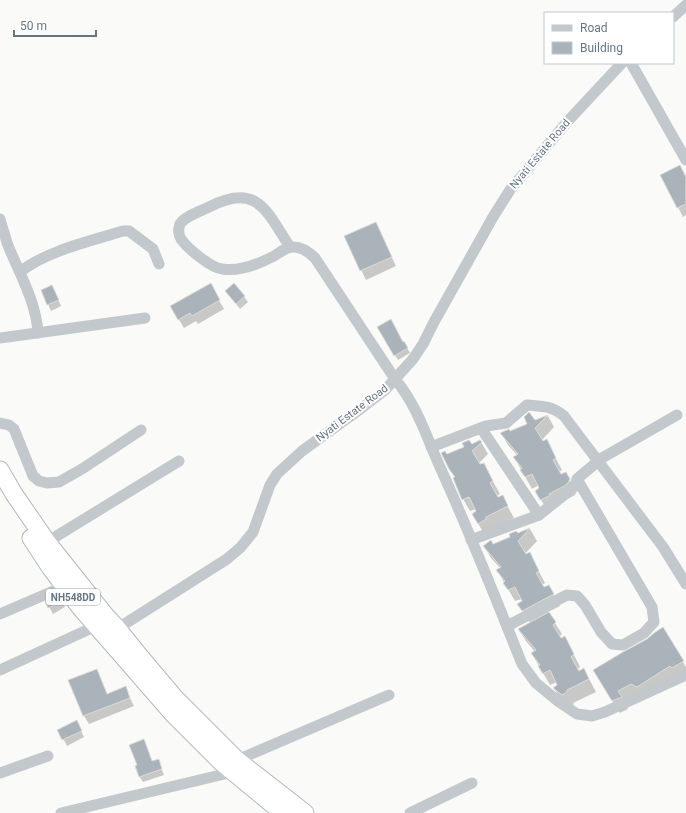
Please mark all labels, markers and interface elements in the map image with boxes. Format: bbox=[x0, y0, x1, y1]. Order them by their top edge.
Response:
scale bar bbox=[14, 12, 96, 38]
legend bbox=[544, 12, 674, 64]
text: 50 m bbox=[20, 19, 47, 33]
text: Road bbox=[580, 21, 608, 35]
text: Building bbox=[580, 41, 623, 55]
street label: Nyati Estate Road bbox=[507, 117, 573, 191]
street label: Nyati Estate Road bbox=[313, 382, 391, 444]
road number: NH548DD bbox=[46, 589, 100, 605]

